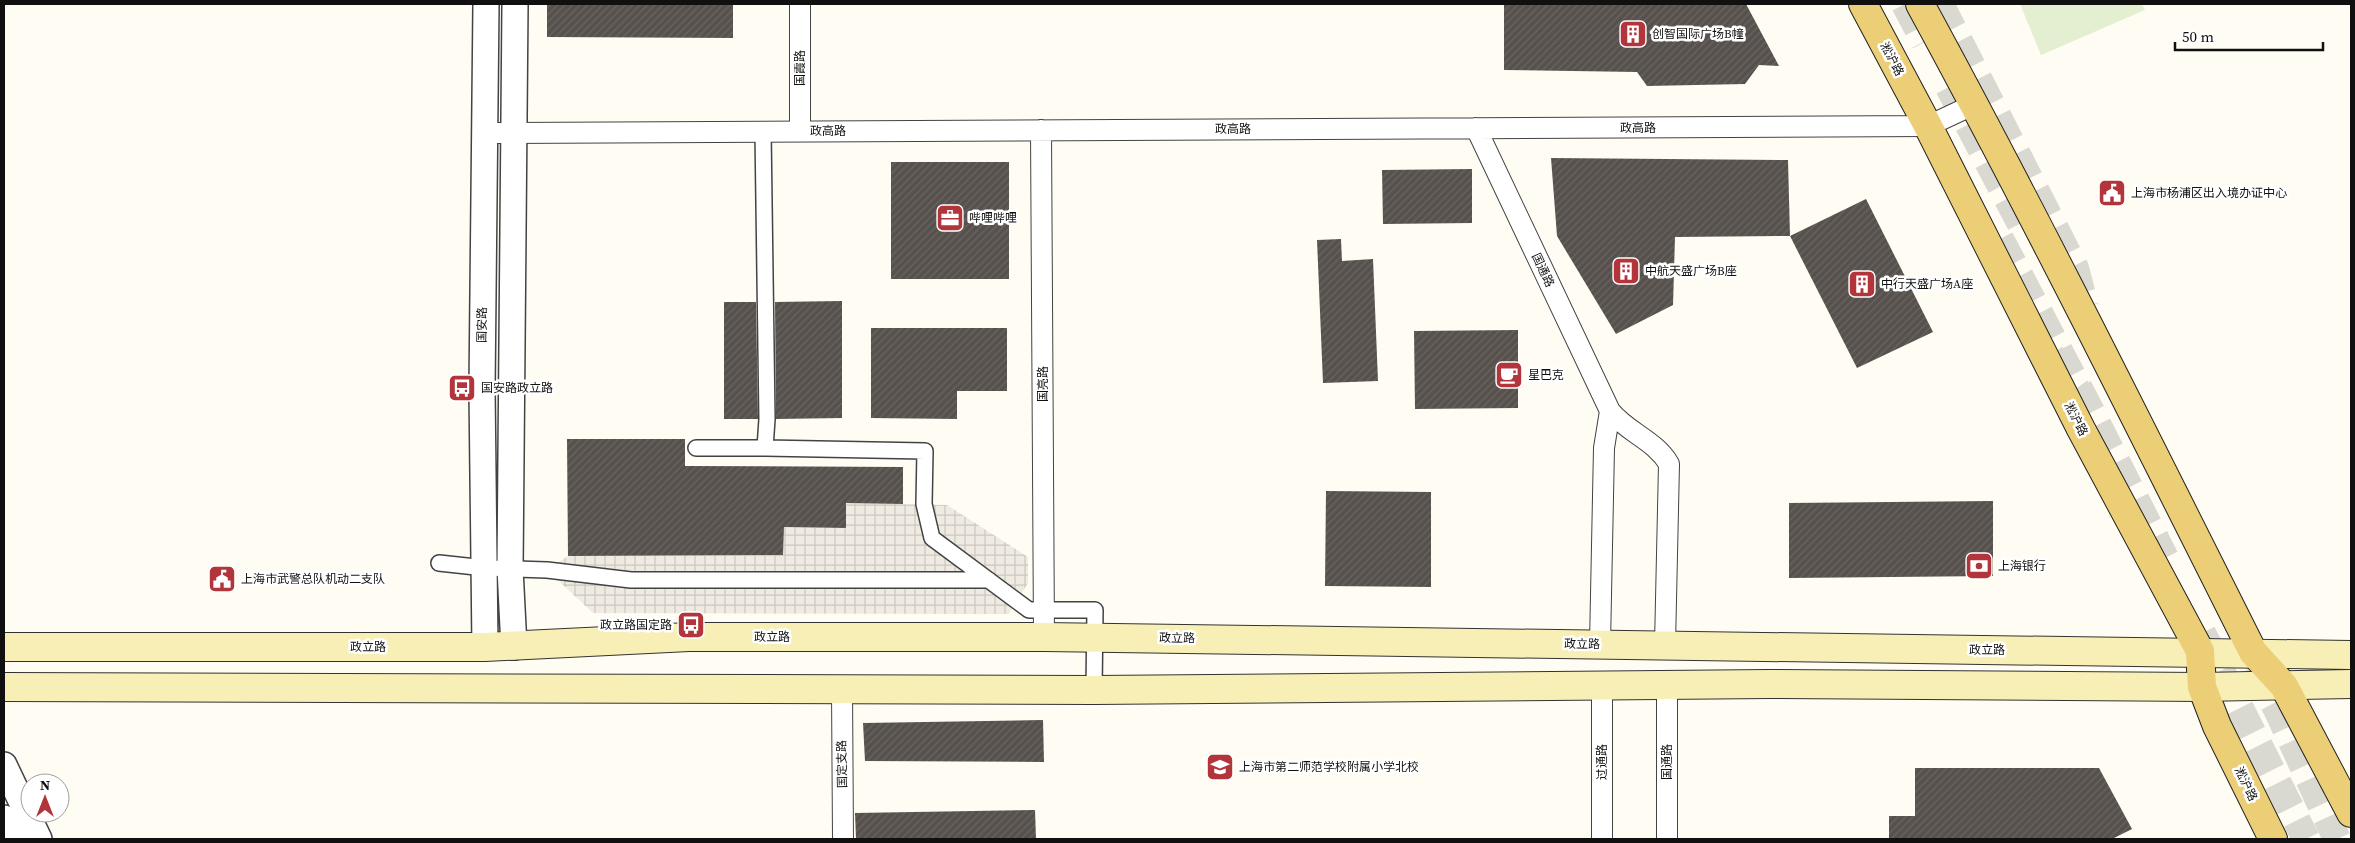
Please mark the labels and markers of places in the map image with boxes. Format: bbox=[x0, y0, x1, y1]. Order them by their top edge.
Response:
building icon: 创智国际广场B幢 bbox=[1618, 19, 1648, 49]
place label: 创智国际广场B幢 bbox=[1652, 26, 1744, 42]
public building icon: 上海市杨浦区出入境办证中心 bbox=[2097, 178, 2127, 208]
place label: 上海市杨浦区出入境办证中心 bbox=[2131, 185, 2287, 201]
office icon: 哔哩哔哩 bbox=[935, 203, 965, 233]
place label: 哔哩哔哩 bbox=[969, 210, 1017, 226]
building icon: 中航天盛广场B座 bbox=[1611, 256, 1641, 286]
place label: 中航天盛广场B座 bbox=[1645, 263, 1737, 279]
building icon: 中行天盛广场A座 bbox=[1847, 269, 1877, 299]
place label: 中行天盛广场A座 bbox=[1881, 276, 1973, 292]
cafe icon: 星巴克 bbox=[1494, 360, 1524, 390]
place label: 星巴克 bbox=[1528, 367, 1564, 383]
bus stop icon: 国安路政立路 bbox=[447, 373, 477, 403]
place label: 国安路政立路 bbox=[481, 380, 553, 396]
bank icon: 上海银行 bbox=[1964, 551, 1994, 581]
place label: 上海银行 bbox=[1998, 558, 2046, 574]
public building icon: 上海市武警总队机动二支队 bbox=[207, 564, 237, 594]
place label: 上海市武警总队机动二支队 bbox=[241, 571, 385, 587]
bus stop icon: 政立路国定路 bbox=[676, 610, 706, 640]
place label: 政立路国定路 bbox=[600, 617, 672, 633]
school or university icon: 上海市第二师范学校附属小学北校 bbox=[1205, 752, 1235, 782]
place label: 上海市第二师范学校附属小学北校 bbox=[1239, 759, 1419, 775]

